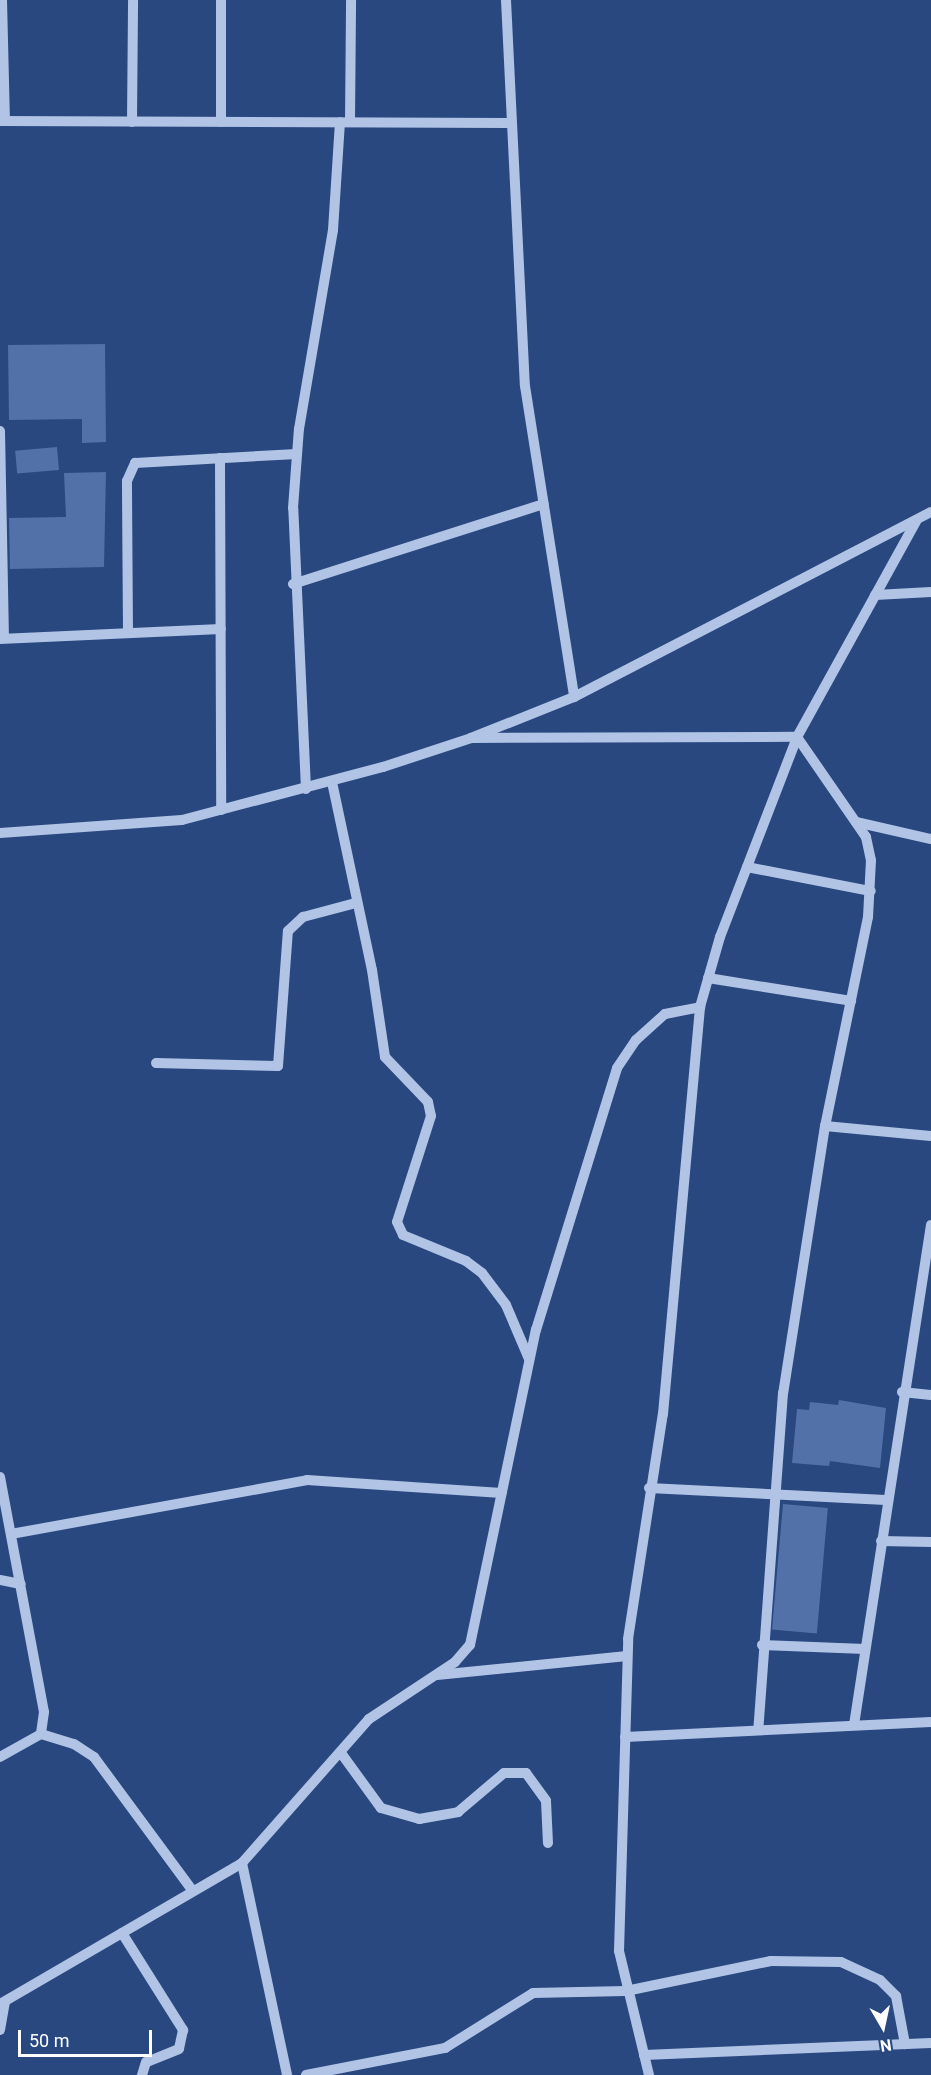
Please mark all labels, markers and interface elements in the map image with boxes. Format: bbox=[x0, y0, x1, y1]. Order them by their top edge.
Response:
north arrow bbox=[853, 1997, 913, 2057]
scale bar bbox=[21, 2018, 154, 2056]
text: 50 m bbox=[29, 2030, 69, 2051]
text: N bbox=[879, 2035, 893, 2056]

